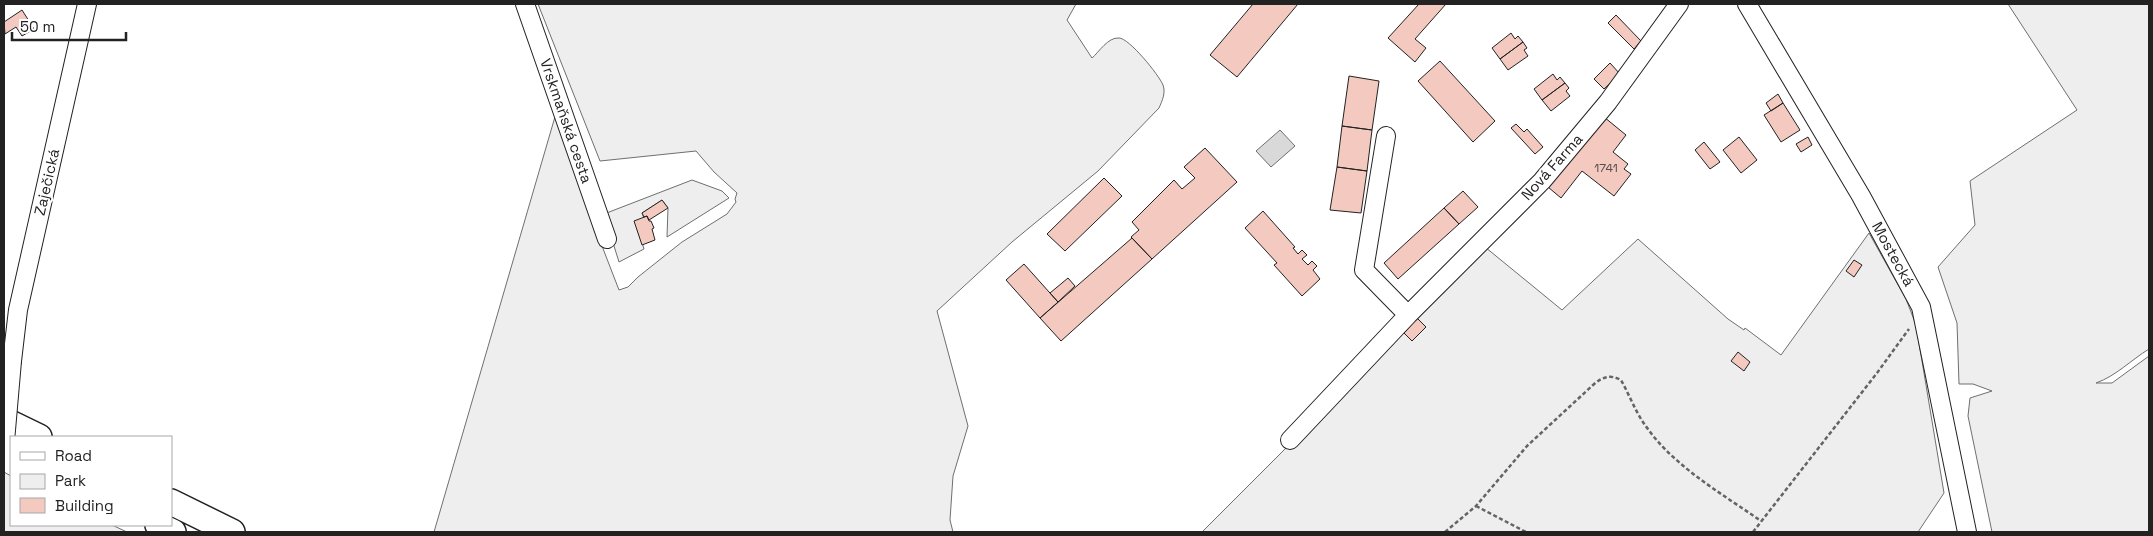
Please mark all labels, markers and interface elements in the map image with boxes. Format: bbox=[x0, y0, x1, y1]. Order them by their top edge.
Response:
scale bar bbox=[12, 10, 126, 42]
text: 50 m bbox=[20, 17, 55, 36]
street label: Vrskmaňská cesta bbox=[536, 56, 597, 186]
street label: Nová Farma bbox=[1517, 129, 1587, 204]
street label: Zaječická bbox=[30, 146, 64, 217]
house number: 1741 bbox=[1594, 160, 1618, 176]
street label: Mostecká bbox=[1868, 218, 1919, 290]
legend bbox=[10, 436, 172, 526]
text: Road bbox=[55, 446, 92, 465]
text: Park bbox=[55, 471, 86, 490]
text: Building bbox=[55, 496, 114, 515]

